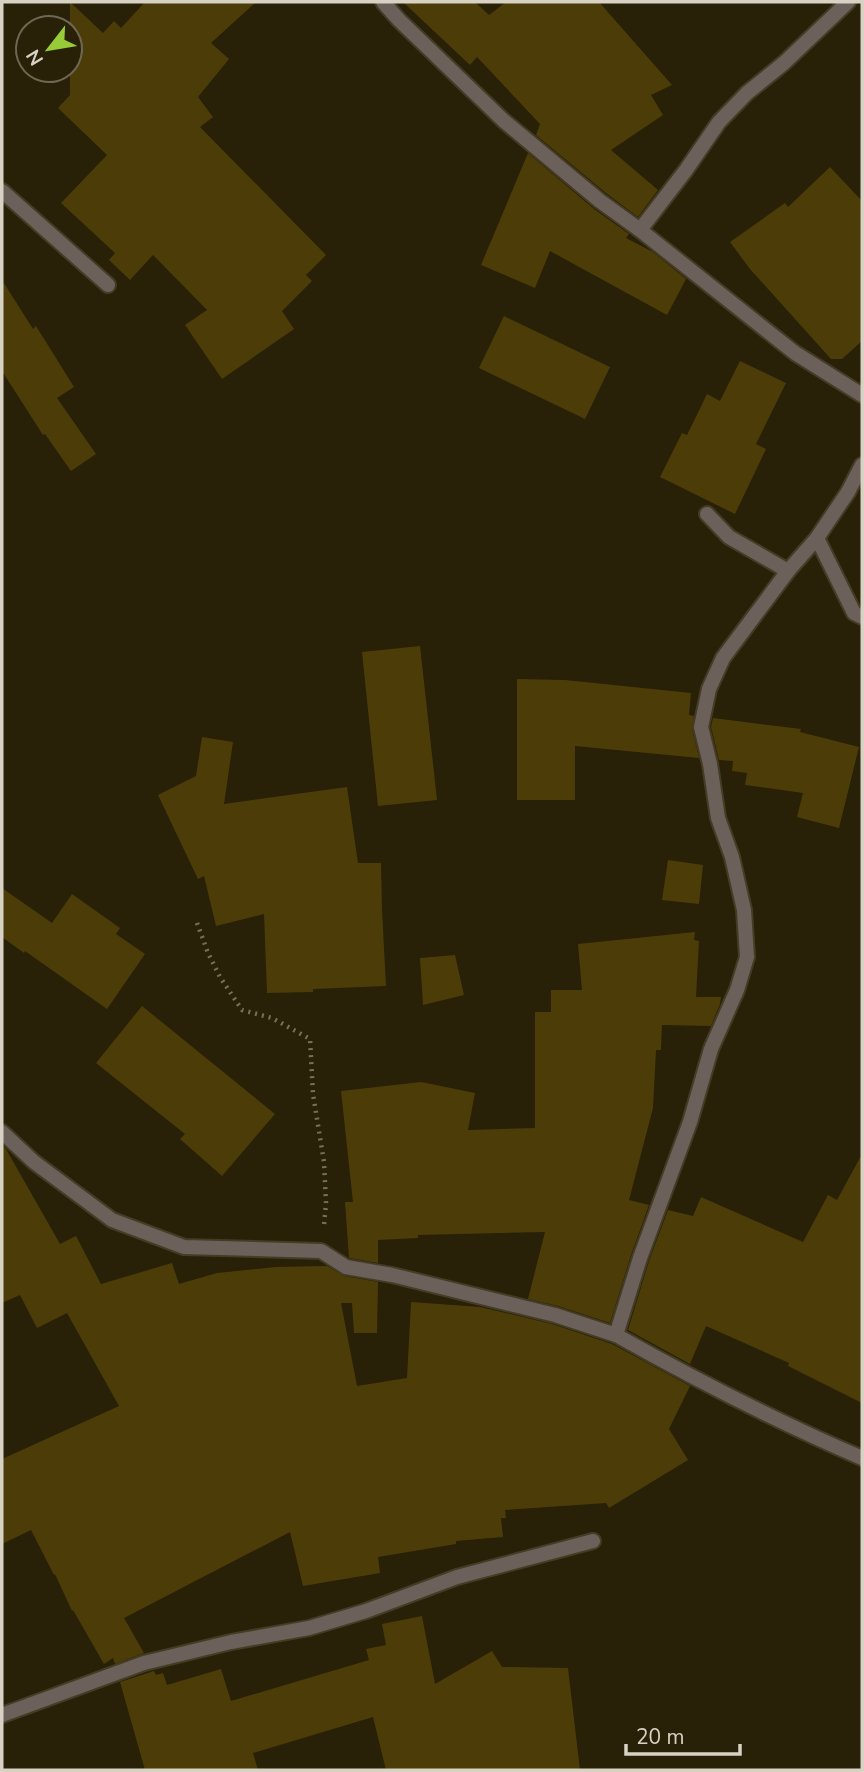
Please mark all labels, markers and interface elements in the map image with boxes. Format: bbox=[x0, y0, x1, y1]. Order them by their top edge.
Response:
north arrow bbox=[14, 14, 84, 84]
text: N bbox=[20, 44, 50, 70]
scale bar bbox=[626, 1712, 740, 1756]
text: 20 m bbox=[636, 1723, 685, 1751]

